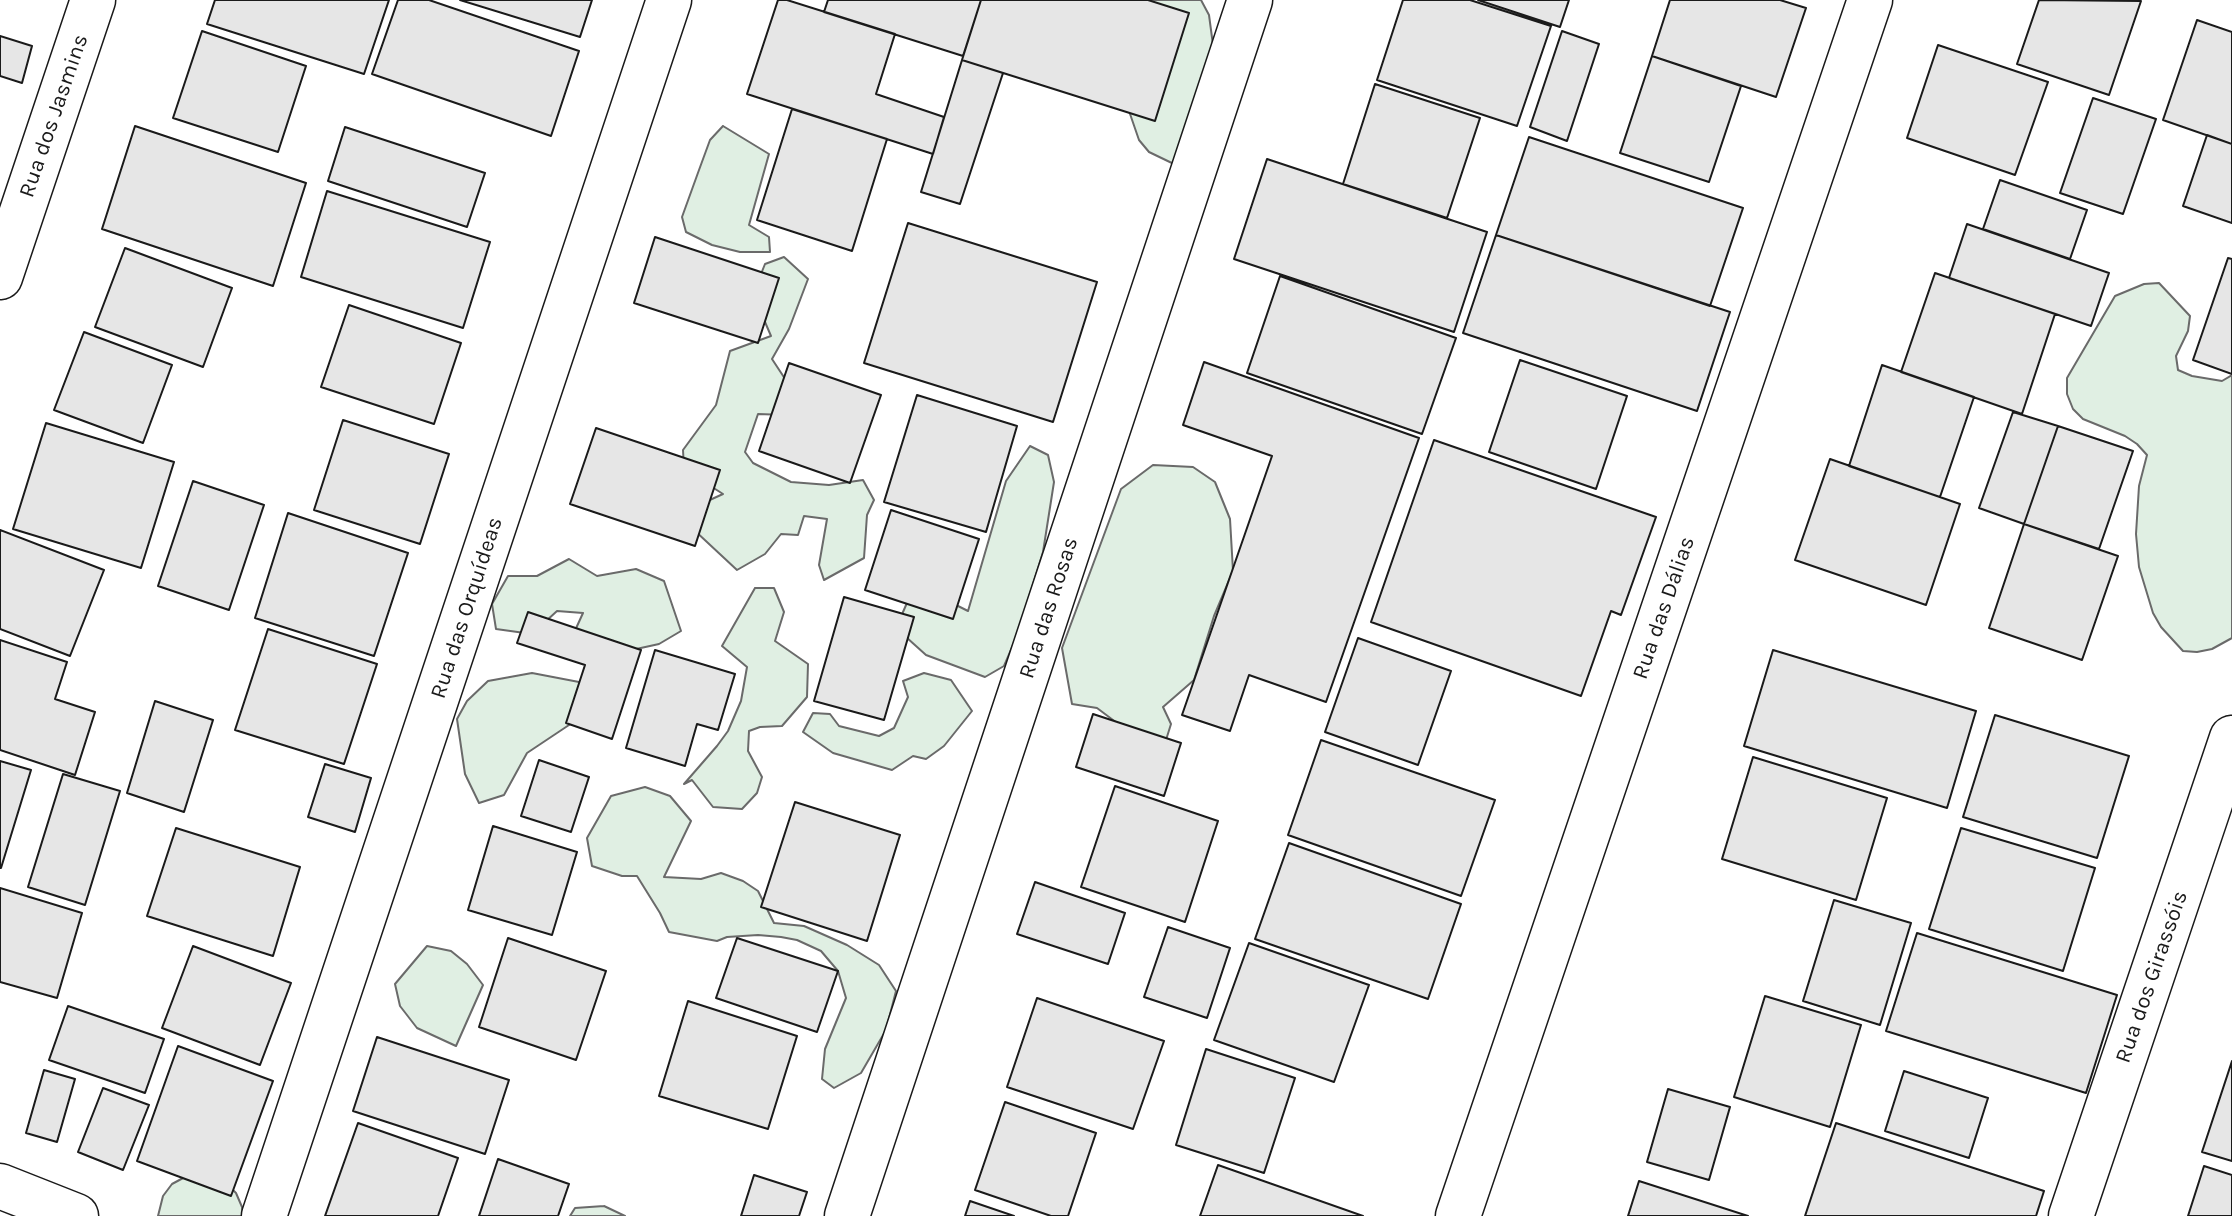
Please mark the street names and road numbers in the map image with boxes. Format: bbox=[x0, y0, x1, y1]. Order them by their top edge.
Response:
street label: Rua dos Jasmins bbox=[14, 31, 94, 201]
street label: Rua das Orquídeas bbox=[425, 514, 509, 702]
street label: Rua das Dálias bbox=[1627, 533, 1701, 683]
street label: Rua das Rosas bbox=[1014, 534, 1084, 682]
street label: Rua dos Girassóis bbox=[2110, 888, 2194, 1066]

